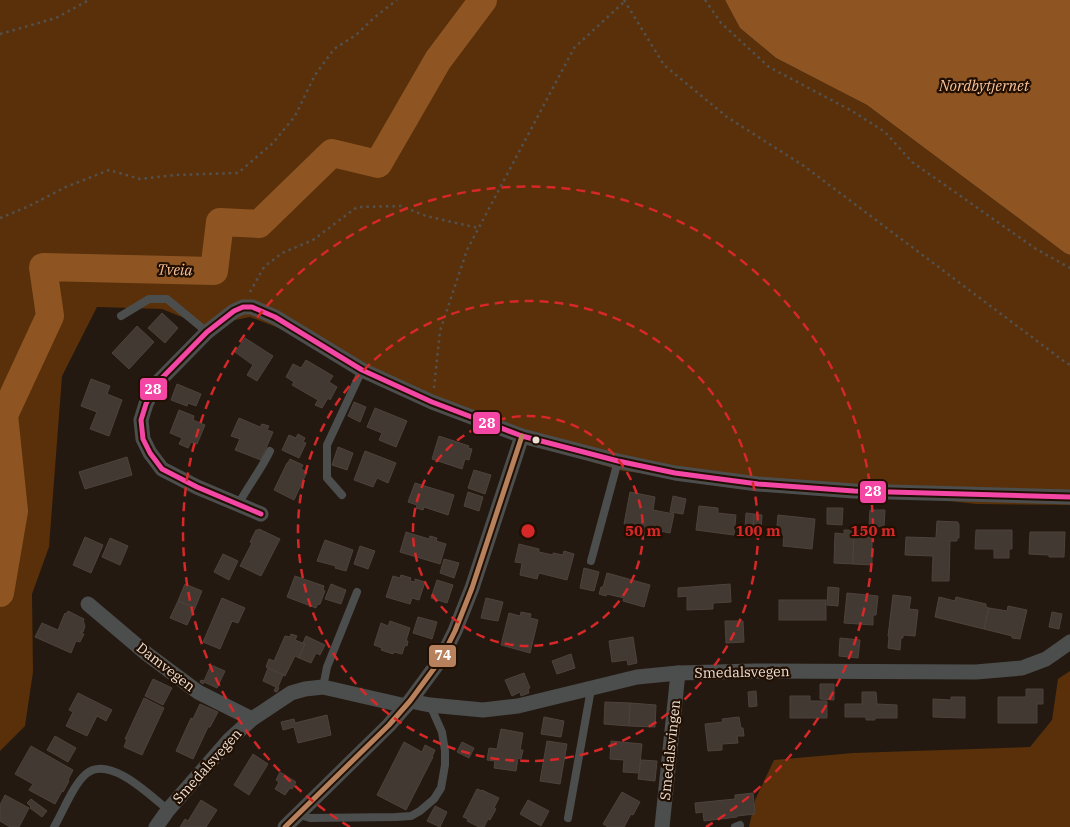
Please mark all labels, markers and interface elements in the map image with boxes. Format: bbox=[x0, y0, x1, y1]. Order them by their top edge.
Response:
water label: Nordbytjernet bbox=[938, 76, 1030, 95]
water label: Tveia bbox=[157, 260, 194, 279]
line badge: 28 bbox=[139, 377, 168, 401]
text: 28 bbox=[145, 380, 161, 398]
line badge: 28 bbox=[472, 411, 501, 435]
text: 28 bbox=[479, 414, 495, 432]
unlabelled marker bbox=[531, 435, 541, 445]
line badge: 28 bbox=[859, 480, 887, 504]
text: 28 bbox=[865, 482, 881, 500]
text: 50 m bbox=[625, 521, 661, 540]
text: 100 m bbox=[735, 521, 781, 540]
text: 150 m bbox=[850, 521, 896, 540]
centre of rings bbox=[519, 522, 537, 540]
street label: Damvegen bbox=[133, 639, 199, 696]
line badge: 74 bbox=[428, 644, 457, 668]
text: 74 bbox=[435, 646, 451, 664]
street label: Smedalsvegen bbox=[694, 662, 790, 682]
street label: Smedalsvingen bbox=[656, 699, 684, 801]
street label: Smedalsvegen bbox=[168, 725, 246, 807]

